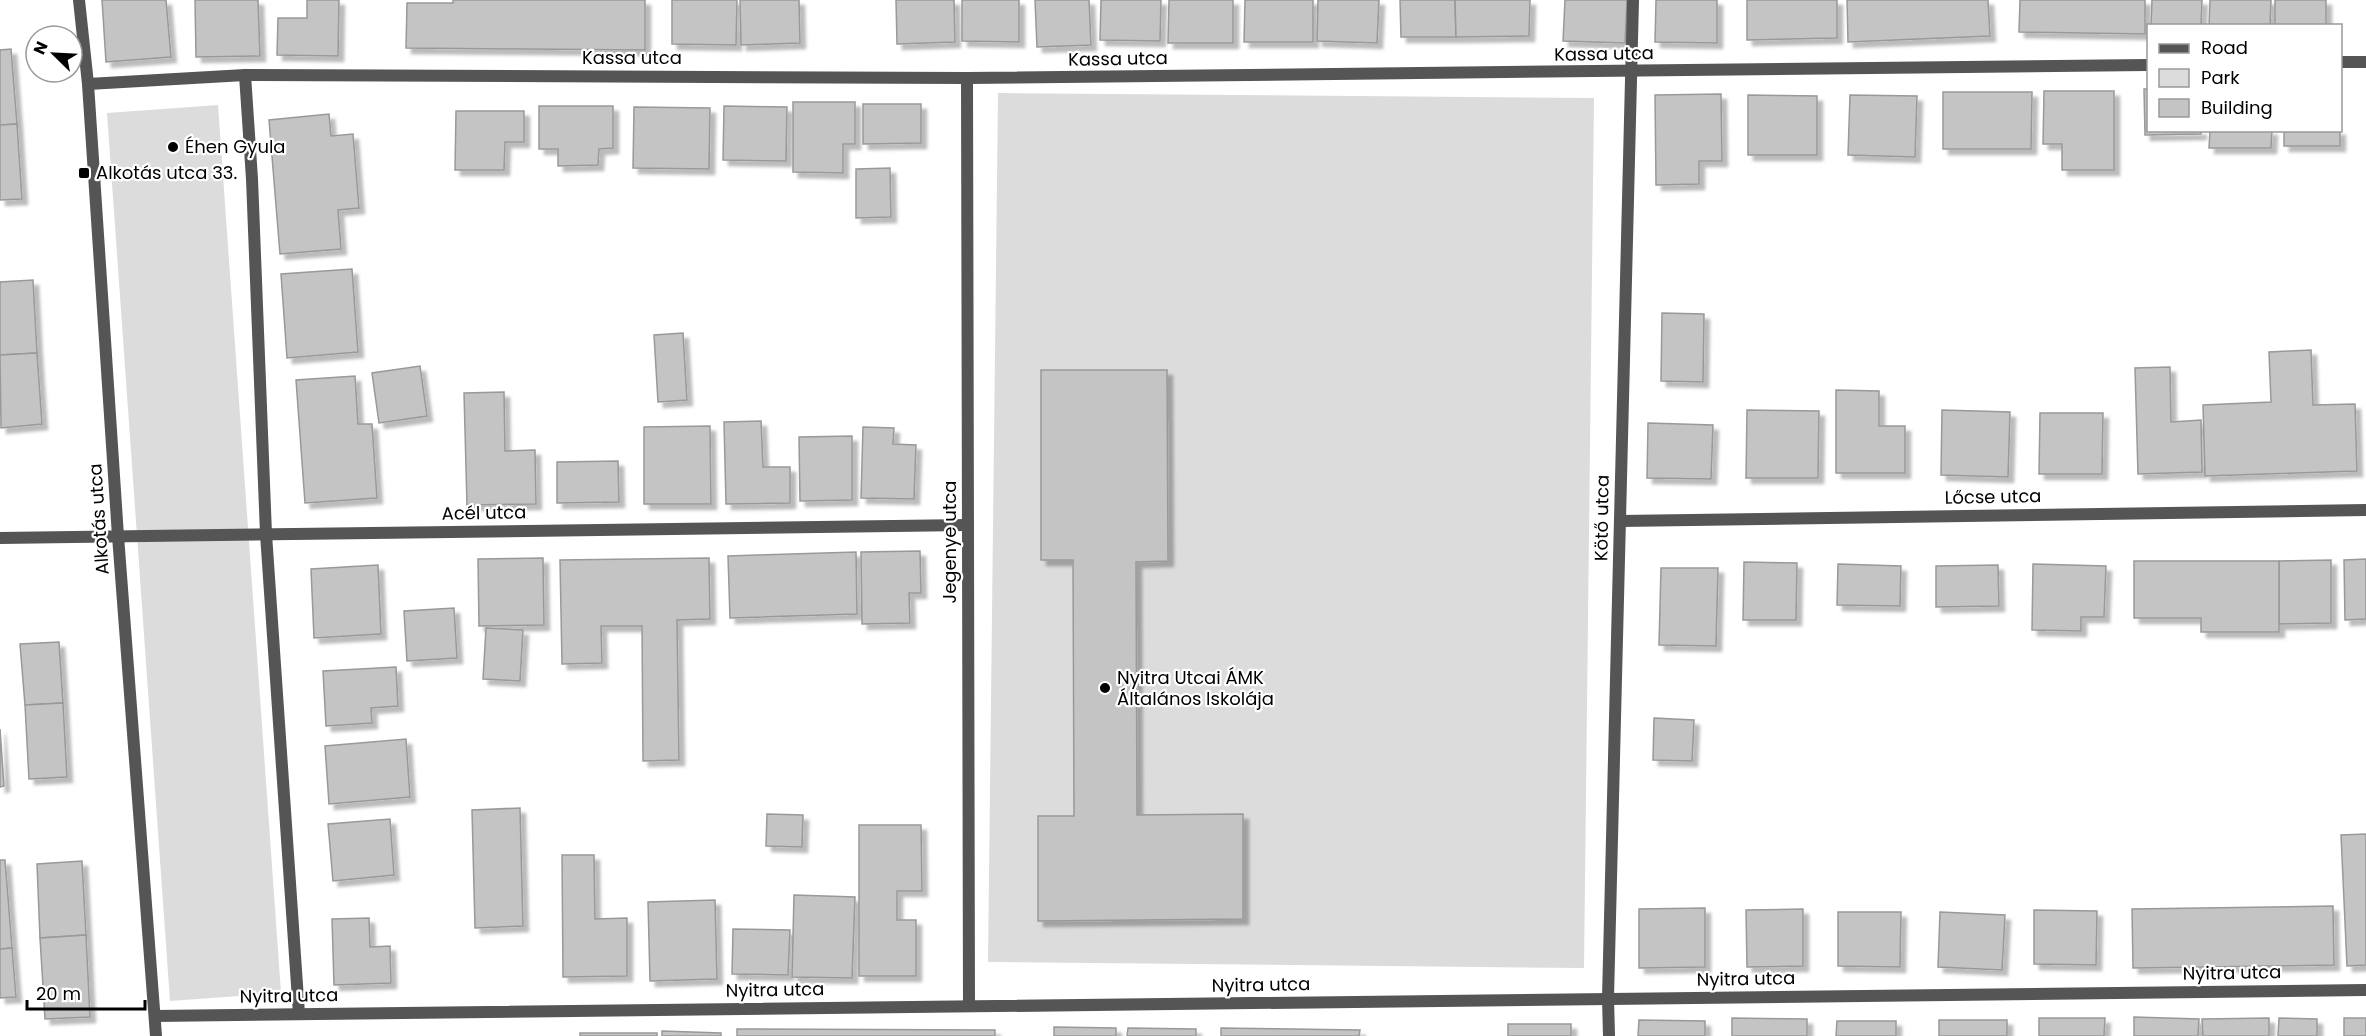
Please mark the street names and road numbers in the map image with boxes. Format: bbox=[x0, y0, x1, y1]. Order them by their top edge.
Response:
street label: Kassa utca bbox=[1554, 40, 1654, 67]
street label: Kassa utca bbox=[582, 45, 682, 70]
street label: Kassa utca bbox=[1068, 45, 1168, 72]
street label: Alkotás utca bbox=[82, 463, 115, 575]
street label: Kötő utca bbox=[1588, 475, 1615, 561]
street label: Jegenye utca bbox=[937, 481, 962, 603]
street label: Lőcse utca bbox=[1944, 483, 2042, 510]
street label: Acél utca bbox=[441, 499, 527, 526]
street label: Nyitra utca bbox=[2182, 959, 2282, 986]
street label: Nyitra utca bbox=[1696, 965, 1796, 992]
street label: Nyitra utca bbox=[1211, 971, 1311, 998]
street label: Nyitra utca bbox=[725, 976, 825, 1003]
street label: Nyitra utca bbox=[239, 982, 339, 1009]

